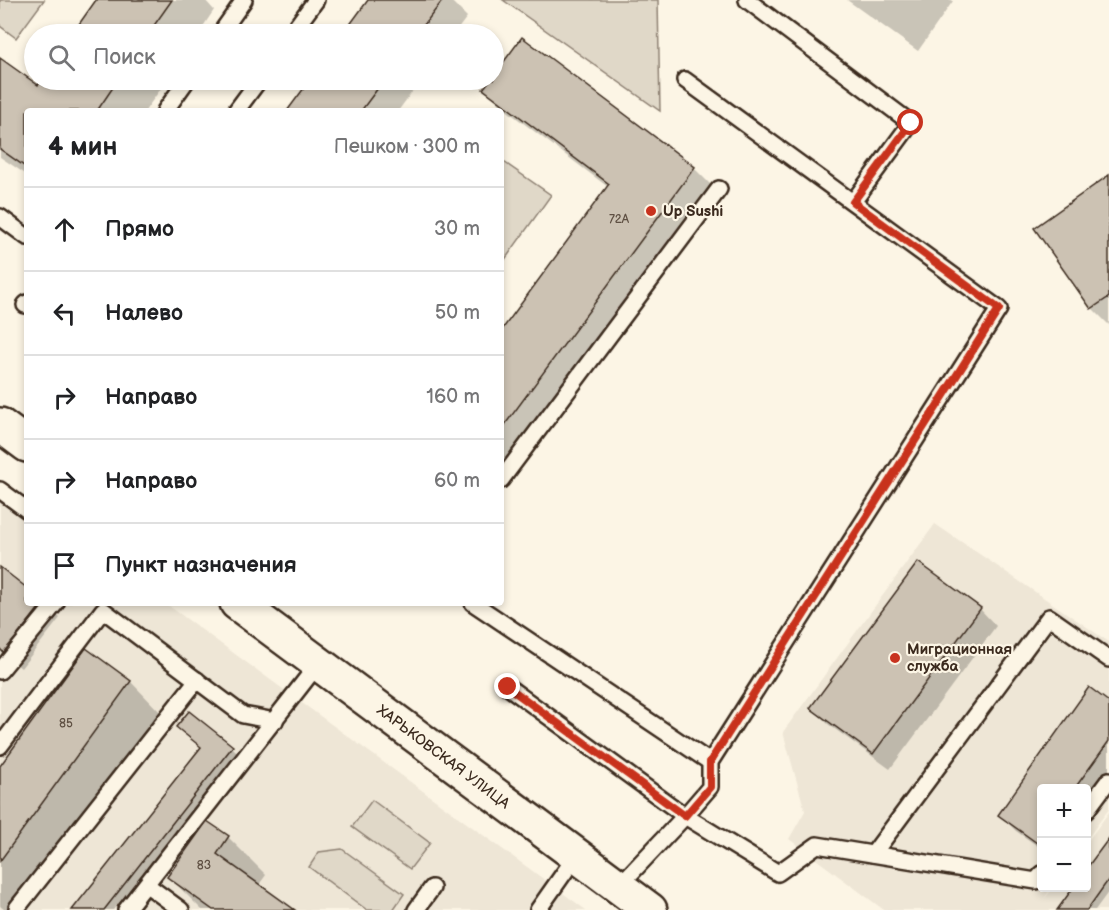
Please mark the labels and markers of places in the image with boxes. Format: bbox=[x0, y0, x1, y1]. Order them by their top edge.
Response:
place label: Up Sushi bbox=[663, 202, 723, 221]
marker: Up Sushi bbox=[644, 204, 658, 218]
place label: Миграционная служба bbox=[907, 640, 1012, 676]
marker: Миграционная служба bbox=[888, 651, 902, 665]

